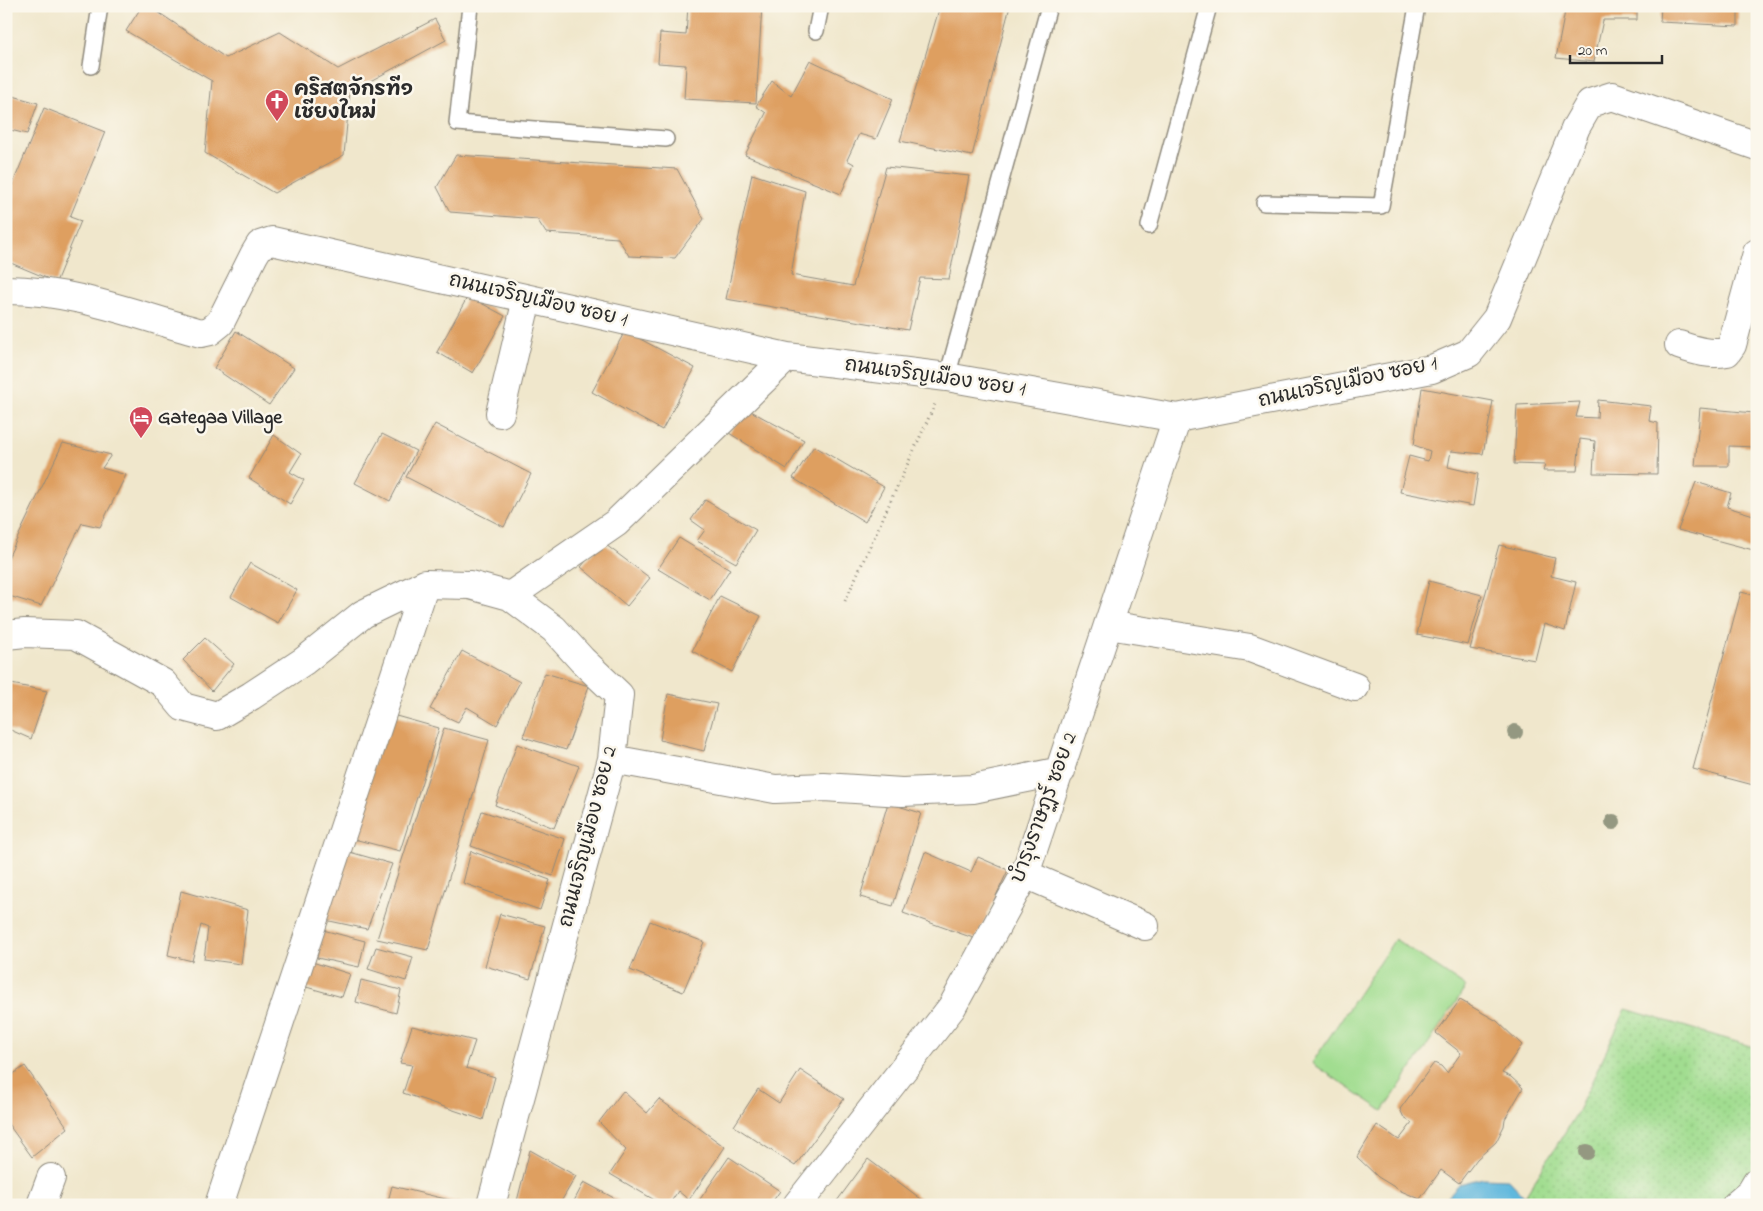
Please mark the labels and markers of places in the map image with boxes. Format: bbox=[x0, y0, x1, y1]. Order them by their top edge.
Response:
place label: คริสตจักรที๑ เชียงใหม่ bbox=[294, 75, 413, 128]
church icon: คริสตจักรที๑ เชียงใหม่ bbox=[264, 88, 290, 122]
place label: Gategaa Village bbox=[158, 404, 283, 434]
hotel icon: Gategaa Village bbox=[128, 405, 154, 439]

